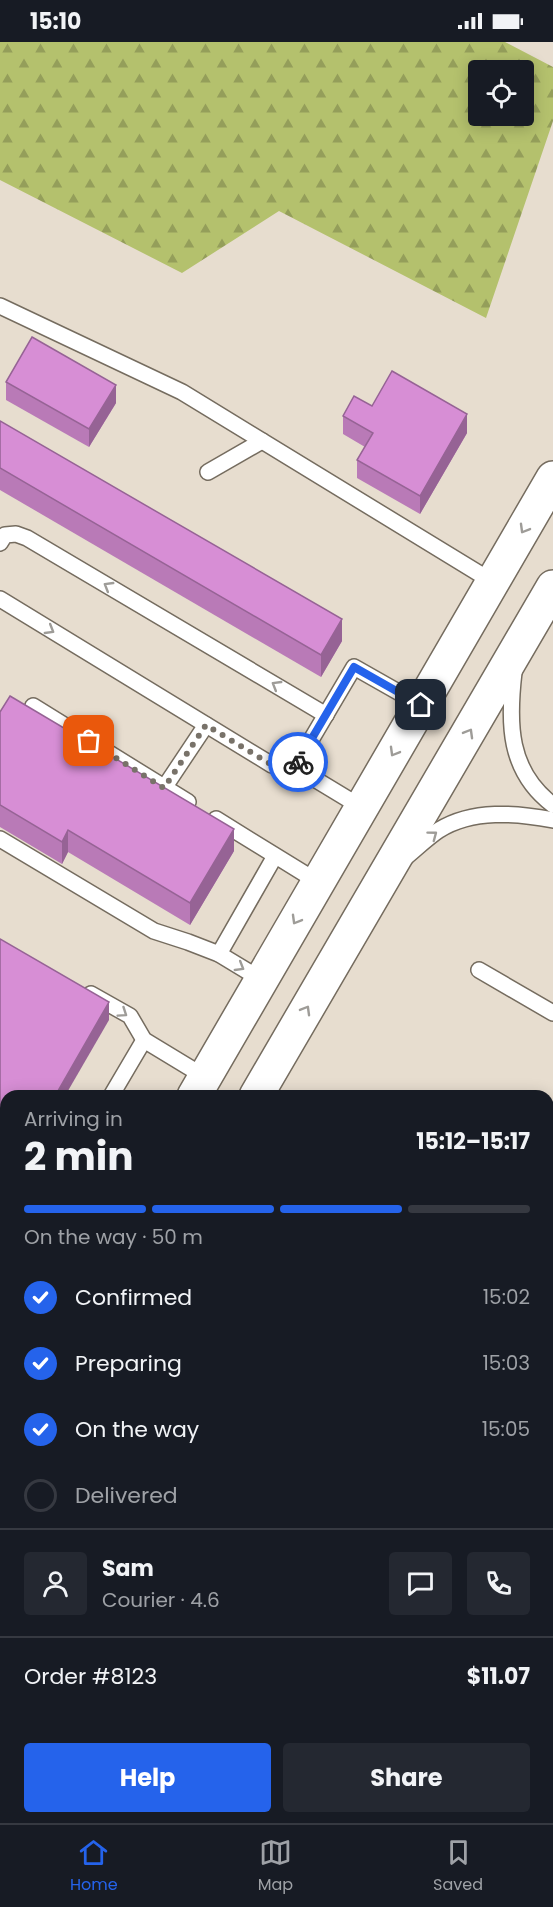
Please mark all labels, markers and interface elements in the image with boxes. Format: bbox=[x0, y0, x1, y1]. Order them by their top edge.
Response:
text: 15:10 bbox=[30, 6, 81, 37]
map controls bbox=[468, 60, 534, 126]
button: locate bbox=[468, 60, 534, 126]
one-way arrow bbox=[519, 523, 531, 533]
one-way arrow bbox=[104, 581, 114, 593]
one-way arrow bbox=[44, 622, 54, 634]
pin bbox=[395, 679, 446, 730]
one-way arrow bbox=[272, 681, 282, 693]
icon: home bbox=[404, 688, 437, 721]
pin bbox=[63, 715, 114, 766]
icon: bag bbox=[72, 724, 105, 757]
one-way arrow bbox=[461, 729, 473, 739]
courier bbox=[268, 732, 328, 792]
icon: bike bbox=[282, 746, 315, 779]
one-way arrow bbox=[389, 746, 401, 756]
one-way arrow bbox=[427, 832, 438, 843]
one-way arrow bbox=[292, 914, 303, 925]
one-way arrow bbox=[234, 959, 244, 971]
one-way arrow bbox=[117, 1005, 128, 1016]
one-way arrow bbox=[299, 1006, 311, 1016]
text: Arriving in bbox=[24, 1105, 123, 1133]
text: 15:12–15:17 bbox=[416, 1126, 530, 1157]
text: 2 min bbox=[24, 1129, 134, 1184]
text: On the way · 50 m bbox=[24, 1223, 203, 1251]
icon: check bbox=[24, 1281, 57, 1314]
text: Confirmed bbox=[75, 1282, 192, 1313]
text: 15:02 bbox=[483, 1283, 530, 1311]
icon: check bbox=[24, 1347, 57, 1380]
text: Preparing bbox=[75, 1348, 182, 1379]
text: 15:03 bbox=[482, 1349, 530, 1377]
icon: check bbox=[24, 1413, 57, 1446]
text: On the way bbox=[75, 1414, 199, 1445]
text: 15:05 bbox=[482, 1415, 530, 1443]
text: Delivered bbox=[75, 1480, 178, 1511]
button: person bbox=[24, 1552, 87, 1615]
button: chat bbox=[389, 1552, 452, 1615]
button: phone bbox=[467, 1552, 530, 1615]
text: Sam bbox=[102, 1553, 154, 1584]
text: Courier · 4.6 bbox=[102, 1586, 220, 1614]
text: Order #8123 bbox=[24, 1661, 157, 1692]
text: $11.07 bbox=[467, 1661, 530, 1692]
button: Help bbox=[24, 1743, 271, 1812]
button: Share bbox=[283, 1743, 530, 1812]
tab: Home bbox=[70, 1836, 118, 1897]
tab: Map bbox=[258, 1836, 293, 1897]
tab: Saved bbox=[433, 1836, 483, 1897]

